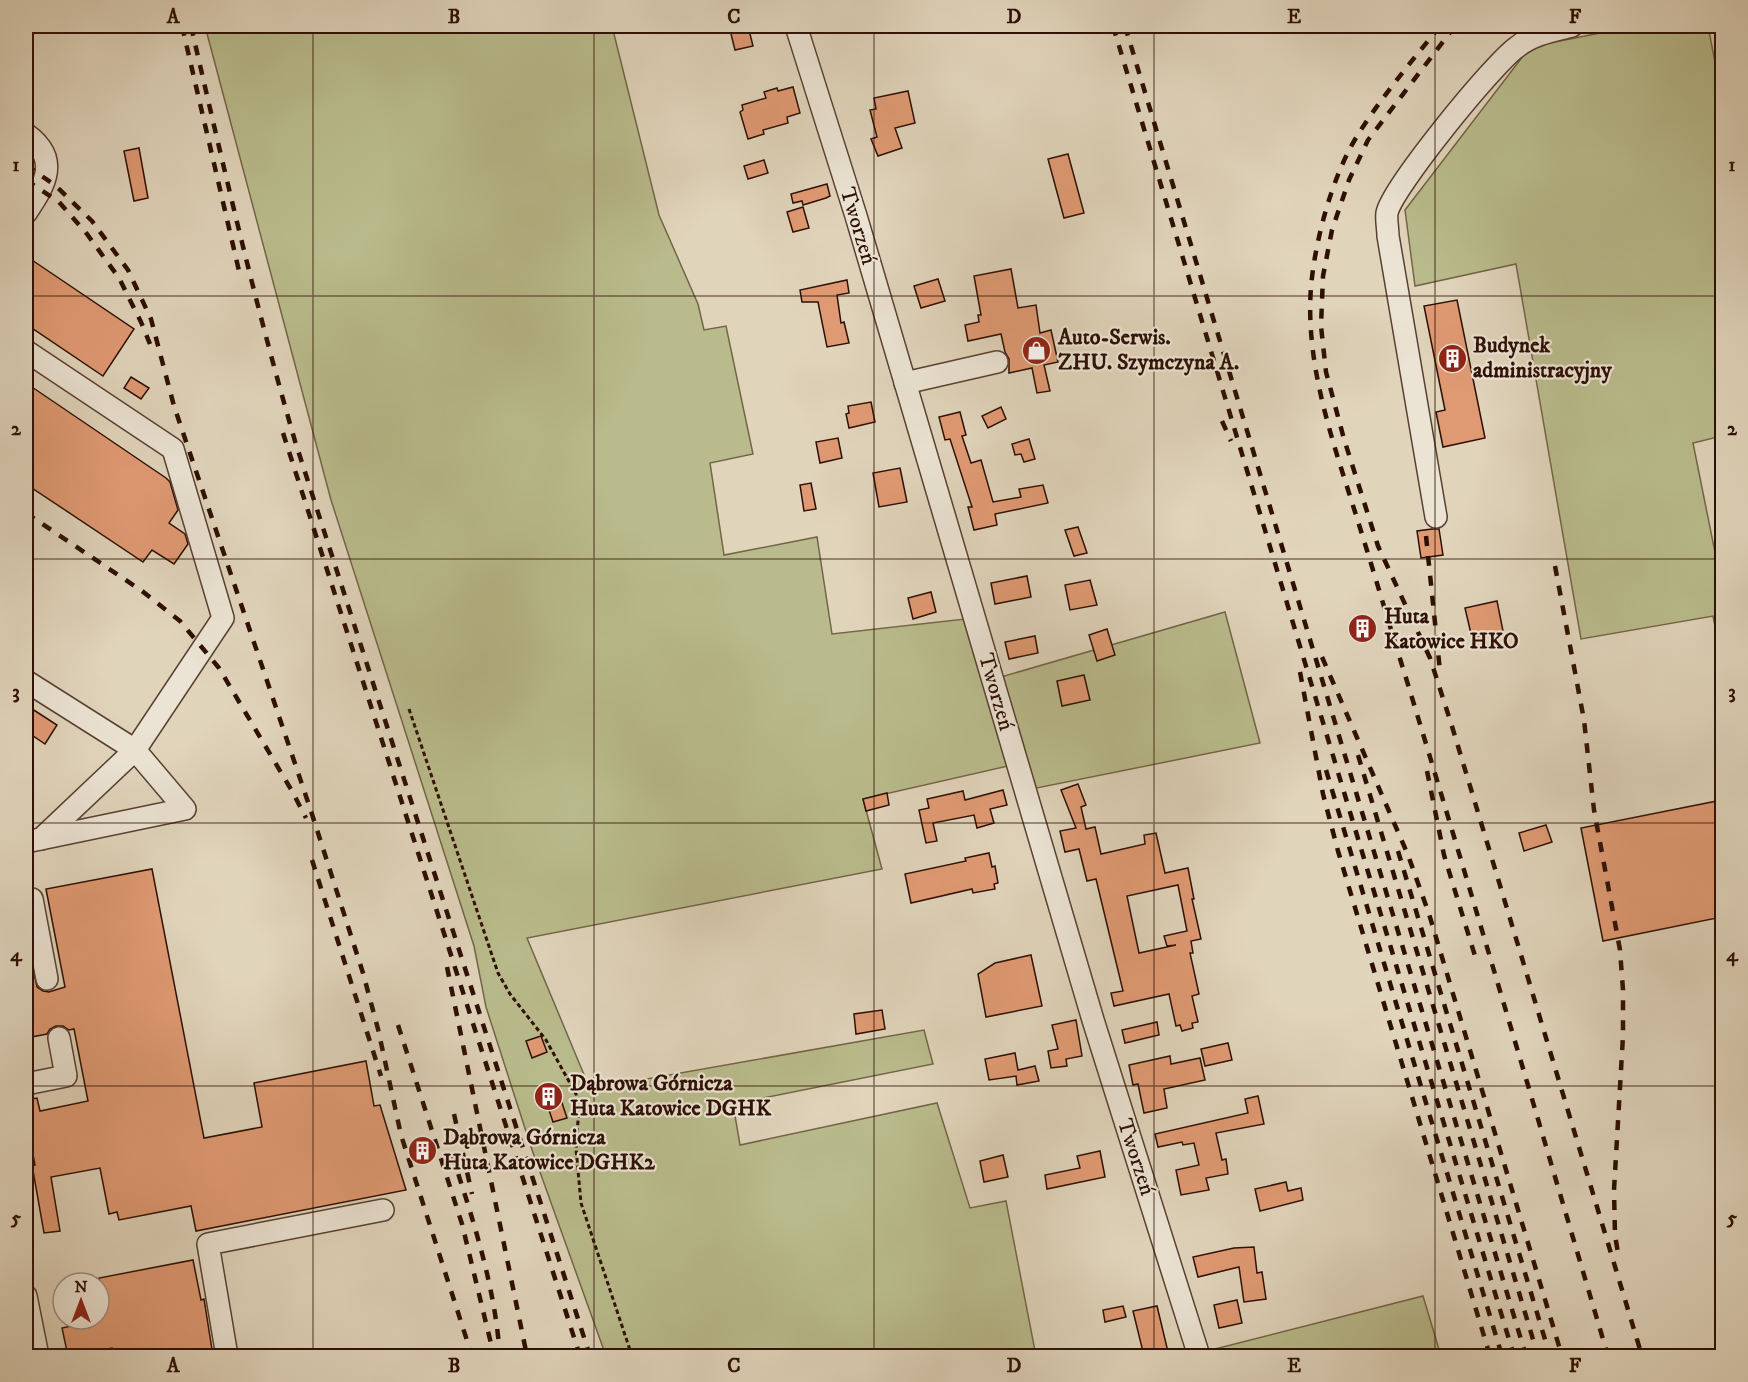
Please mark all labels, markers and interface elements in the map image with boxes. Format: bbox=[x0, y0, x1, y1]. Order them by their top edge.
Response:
text: A bbox=[166, 5, 181, 30]
text: B bbox=[448, 5, 460, 30]
text: C bbox=[727, 5, 741, 30]
text: D bbox=[1007, 5, 1022, 30]
text: E bbox=[1287, 5, 1301, 30]
text: F bbox=[1569, 5, 1582, 30]
text: 1 bbox=[12, 153, 20, 178]
text: 1 bbox=[1728, 153, 1736, 178]
street label: Tworzeń bbox=[834, 184, 883, 268]
place label: Auto-Serwis. ZHU. Szymczyna A. bbox=[1057, 324, 1239, 376]
place label: Budynek administracyjny bbox=[1473, 332, 1612, 385]
shop icon: Auto-Serwis. ZHU. Szymczyna A. bbox=[1021, 334, 1053, 366]
building icon: Budynek administracyjny bbox=[1436, 342, 1468, 374]
text: 2 bbox=[11, 417, 22, 442]
text: 2 bbox=[1727, 417, 1738, 442]
place label: Huta Katowice HKO bbox=[1384, 603, 1519, 655]
building icon: Huta Katowice HKO bbox=[1347, 613, 1379, 645]
street label: Tworzeń bbox=[972, 650, 1020, 734]
text: 3 bbox=[12, 680, 20, 705]
text: 3 bbox=[1728, 680, 1736, 705]
text: 4 bbox=[10, 943, 23, 968]
text: 4 bbox=[1726, 943, 1739, 968]
place label: Dąbrowa Górnicza Huta Katowice DGHK bbox=[570, 1070, 772, 1122]
building icon: Dąbrowa Górnicza Huta Katowice DGHK bbox=[533, 1080, 565, 1112]
street label: Tworzeń bbox=[1111, 1115, 1161, 1199]
place label: Dąbrowa Górnicza Huta Katowice DGHK2 bbox=[443, 1124, 656, 1176]
building icon: Dąbrowa Górnicza Huta Katowice DGHK2 bbox=[406, 1134, 438, 1166]
text: 5 bbox=[10, 1206, 21, 1231]
text: 5 bbox=[1726, 1206, 1737, 1231]
north arrow bbox=[51, 1271, 111, 1331]
text: N bbox=[74, 1277, 88, 1297]
text: A bbox=[166, 1354, 181, 1379]
text: B bbox=[448, 1354, 460, 1379]
text: C bbox=[727, 1354, 741, 1379]
text: D bbox=[1007, 1354, 1022, 1379]
text: E bbox=[1287, 1354, 1301, 1379]
text: F bbox=[1569, 1354, 1582, 1379]

